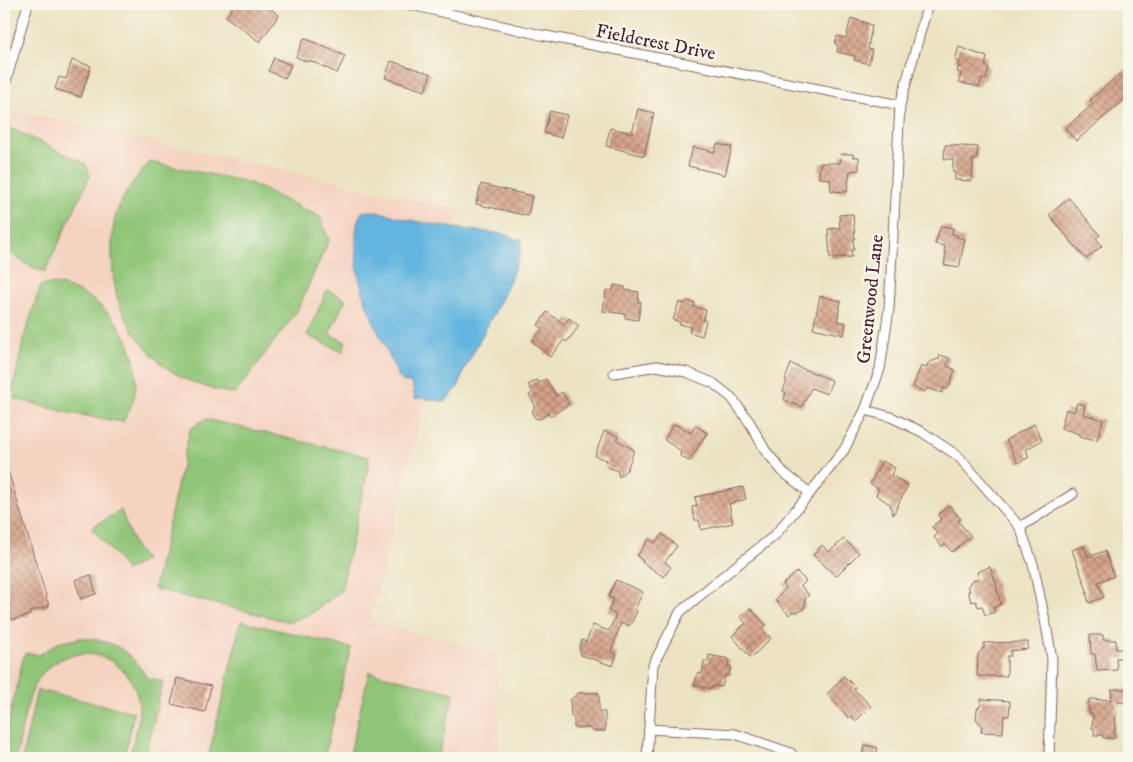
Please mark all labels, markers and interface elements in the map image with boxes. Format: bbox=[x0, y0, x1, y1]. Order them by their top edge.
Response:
street label: Fieldcrest Drive bbox=[594, 20, 718, 65]
street label: Greenwood Lane bbox=[852, 233, 889, 365]

